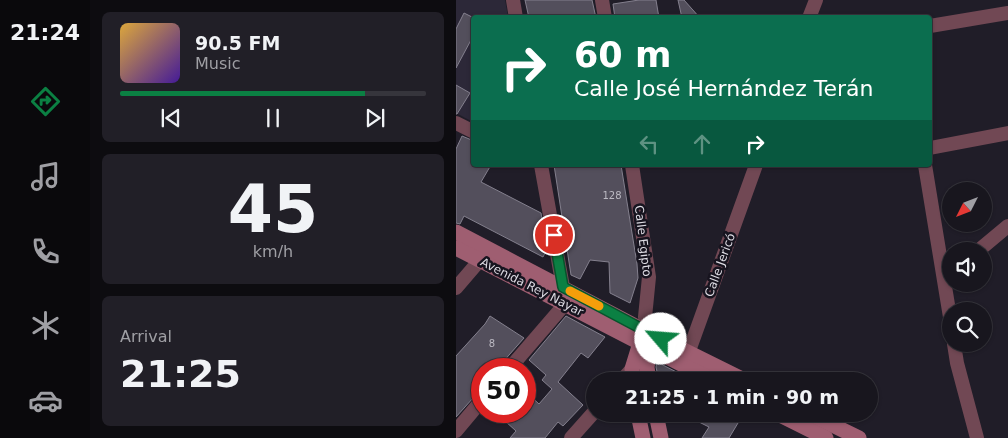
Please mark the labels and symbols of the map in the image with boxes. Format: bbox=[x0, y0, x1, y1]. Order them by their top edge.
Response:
north arrow bbox=[942, 182, 992, 232]
house number: 128 bbox=[602, 190, 622, 201]
street label: Calle Egipto bbox=[632, 205, 654, 277]
pin bbox=[533, 214, 575, 256]
street label: Calle Jericó bbox=[702, 231, 738, 299]
street label: Avenida Rey Nayar bbox=[478, 255, 586, 319]
position arrow bbox=[634, 312, 686, 364]
house number: 8 bbox=[489, 338, 495, 349]
speed limit sign: 50 bbox=[471, 358, 536, 423]

